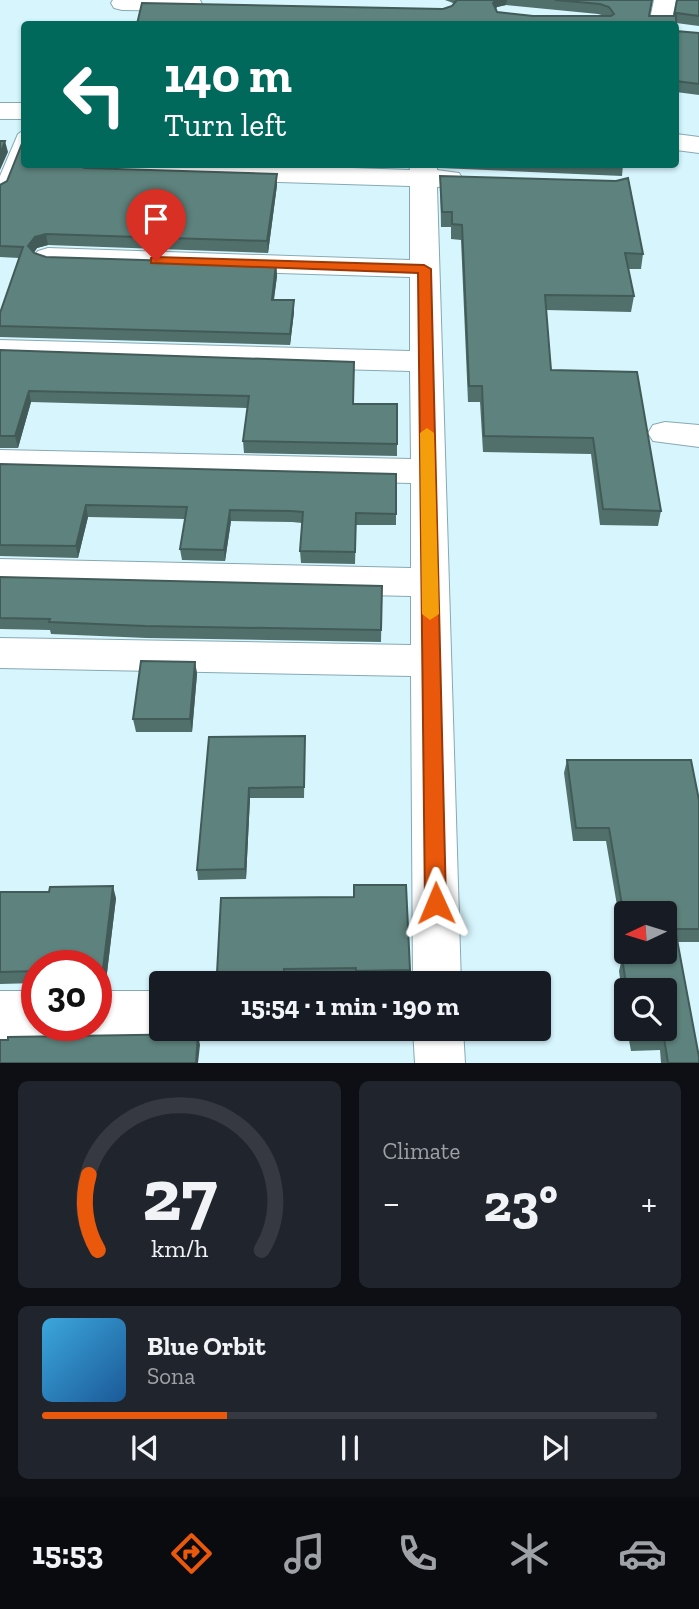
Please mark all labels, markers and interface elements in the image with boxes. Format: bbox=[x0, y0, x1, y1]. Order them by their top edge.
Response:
text: 140 m bbox=[164, 46, 292, 105]
icon: left bbox=[49, 49, 140, 140]
text: Turn left bbox=[164, 106, 286, 144]
pin bbox=[126, 189, 186, 261]
icon: arrive bbox=[137, 200, 175, 238]
position arrow bbox=[399, 866, 473, 940]
north arrow bbox=[614, 901, 677, 964]
map controls bbox=[614, 901, 677, 1041]
speed limit sign: 30 bbox=[21, 950, 112, 1041]
button: search bbox=[614, 978, 677, 1041]
text: 15:54 · 1 min · 190 m bbox=[241, 990, 459, 1022]
text: Climate bbox=[383, 1137, 460, 1165]
text: 27 bbox=[142, 1152, 217, 1240]
text: 23° bbox=[483, 1172, 558, 1234]
text: − bbox=[383, 1180, 400, 1226]
text: + bbox=[641, 1180, 657, 1226]
text: km/h bbox=[151, 1233, 208, 1263]
text: Blue Orbit bbox=[147, 1330, 266, 1362]
text: Sona bbox=[147, 1362, 195, 1390]
icon: previous bbox=[126, 1429, 164, 1467]
icon: pause bbox=[331, 1429, 369, 1467]
icon: next bbox=[536, 1429, 574, 1467]
icon: directions bbox=[167, 1529, 216, 1578]
icon: music bbox=[280, 1529, 329, 1578]
icon: phone bbox=[393, 1529, 442, 1578]
icon: climate bbox=[505, 1529, 554, 1578]
icon: car bbox=[618, 1529, 667, 1578]
text: 15:53 bbox=[32, 1534, 103, 1572]

